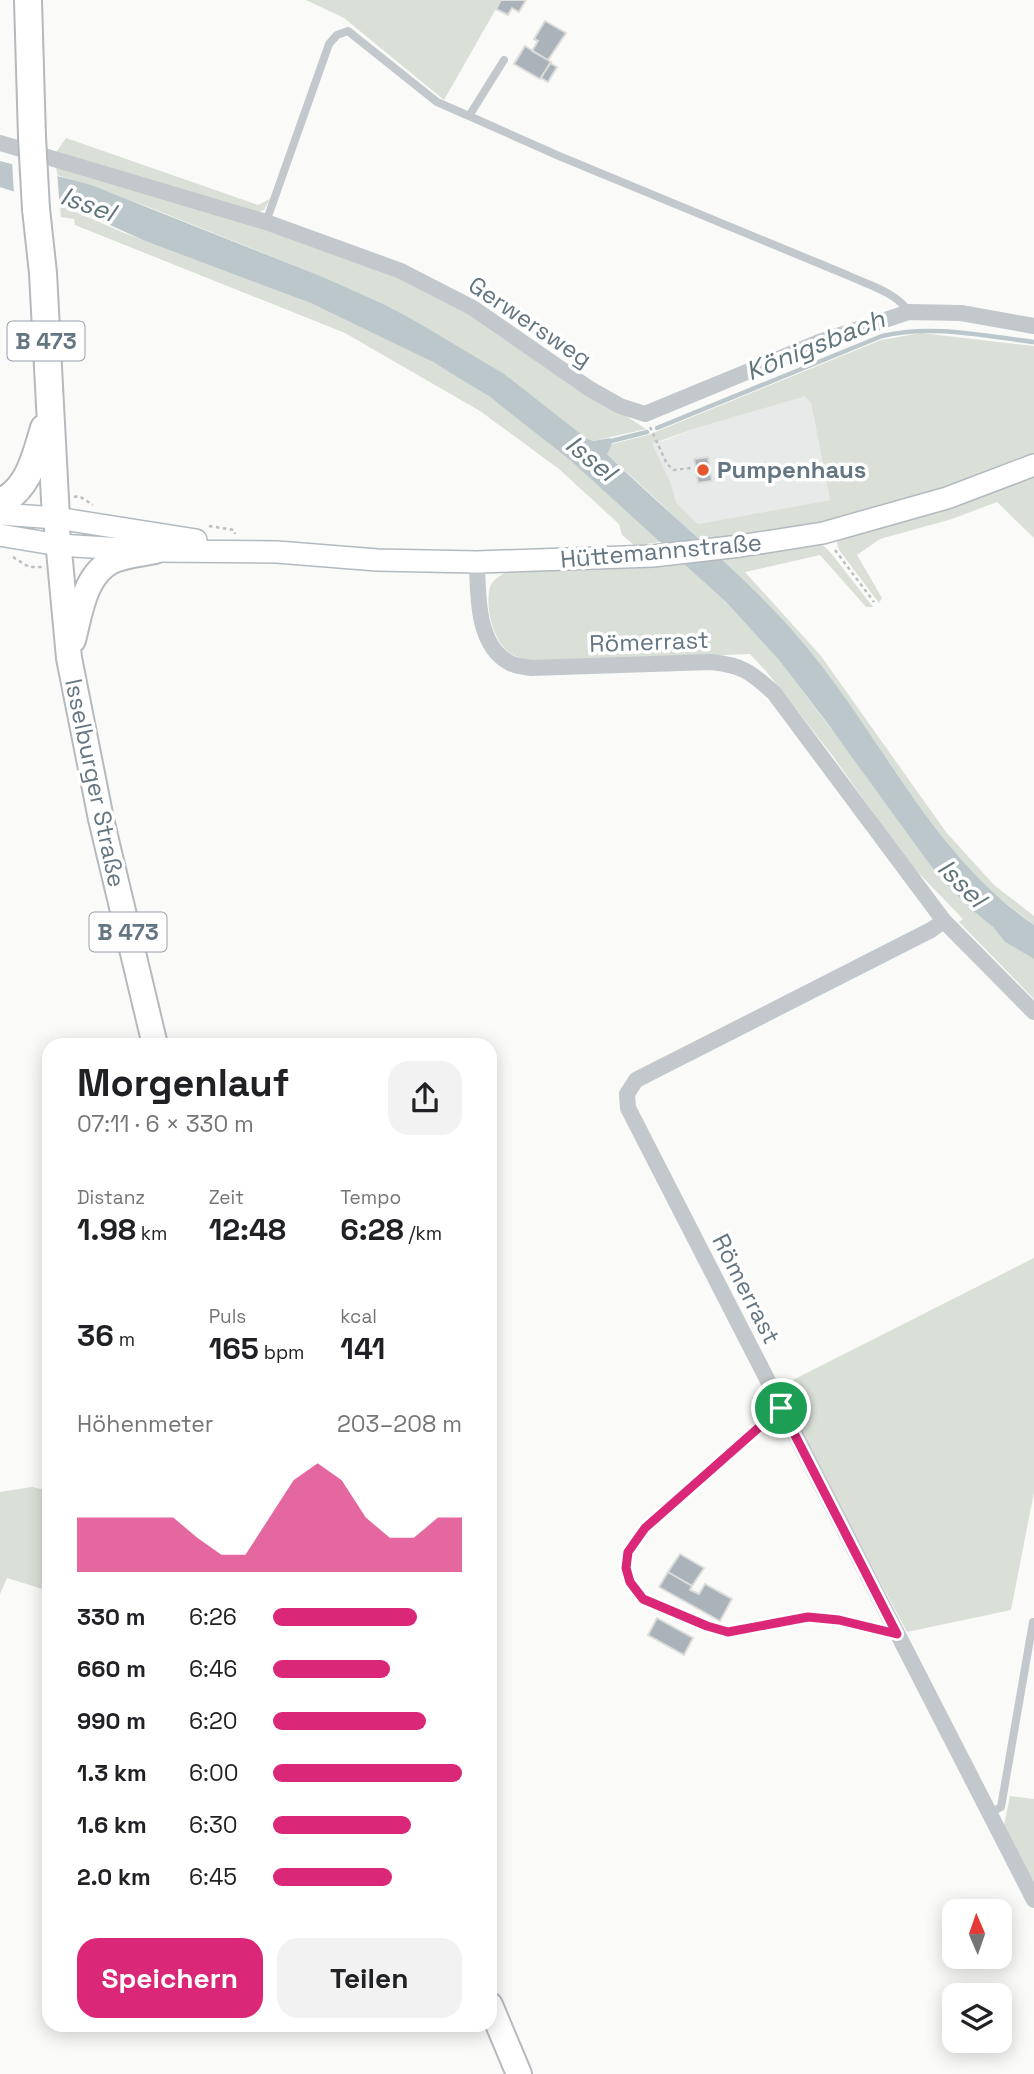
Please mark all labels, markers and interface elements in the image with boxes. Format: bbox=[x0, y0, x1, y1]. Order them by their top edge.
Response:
water label: Issel bbox=[56, 179, 122, 230]
street label: Gerwersweg bbox=[463, 269, 598, 374]
water label: Königsbach bbox=[741, 301, 890, 388]
road number: B 473 bbox=[7, 322, 84, 360]
water label: Issel bbox=[559, 427, 625, 490]
place label: Pumpenhaus bbox=[717, 454, 866, 485]
marker: Pumpenhaus bbox=[695, 462, 711, 478]
street label: Hüttemannstraße bbox=[559, 526, 763, 575]
street label: Römerrast bbox=[589, 624, 709, 659]
street label: Isselburger Straße bbox=[58, 676, 133, 890]
water label: Issel bbox=[930, 851, 996, 917]
road number: B 473 bbox=[90, 912, 166, 951]
text: Morgenlauf bbox=[77, 1059, 289, 1107]
button: share bbox=[388, 1061, 462, 1135]
text: 07:11 · 6 × 330 m bbox=[77, 1109, 254, 1139]
text: Distanz bbox=[77, 1185, 145, 1210]
text: Zeit bbox=[209, 1185, 244, 1210]
text: Tempo bbox=[340, 1185, 401, 1210]
text: 1.98 bbox=[77, 1210, 136, 1249]
text: 12:48 bbox=[209, 1210, 286, 1249]
text: 6:28 bbox=[340, 1210, 404, 1249]
text: km bbox=[136, 1221, 167, 1246]
text: /km bbox=[404, 1221, 442, 1246]
street label: Römerrast bbox=[705, 1228, 787, 1349]
text: Puls bbox=[209, 1304, 246, 1329]
text: kcal bbox=[340, 1304, 377, 1329]
text: 36 bbox=[77, 1316, 114, 1355]
text: m bbox=[114, 1327, 135, 1352]
text: 165 bbox=[209, 1329, 259, 1368]
text: 141 bbox=[340, 1329, 385, 1368]
text: bpm bbox=[259, 1340, 304, 1365]
pin bbox=[751, 1378, 811, 1438]
icon: arrive bbox=[762, 1389, 800, 1427]
text: Höhenmeter bbox=[77, 1409, 214, 1439]
text: 203–208 m bbox=[337, 1409, 462, 1439]
text: 330 m bbox=[77, 1602, 145, 1632]
text: 6:26 bbox=[189, 1602, 237, 1632]
text: 660 m bbox=[77, 1654, 146, 1684]
text: 6:46 bbox=[189, 1654, 237, 1684]
text: 990 m bbox=[77, 1706, 146, 1736]
text: 6:20 bbox=[189, 1706, 238, 1736]
text: 1.3 km bbox=[77, 1758, 147, 1788]
text: 6:00 bbox=[189, 1758, 238, 1788]
text: 1.6 km bbox=[77, 1810, 147, 1840]
text: 6:30 bbox=[189, 1810, 238, 1840]
text: 2.0 km bbox=[77, 1862, 151, 1892]
text: 6:45 bbox=[189, 1862, 237, 1892]
north arrow bbox=[942, 1899, 1012, 1969]
map controls bbox=[942, 1899, 1012, 2053]
button: Speichern bbox=[77, 1938, 263, 2018]
button: Teilen bbox=[277, 1938, 462, 2018]
button: layers bbox=[942, 1983, 1012, 2053]

